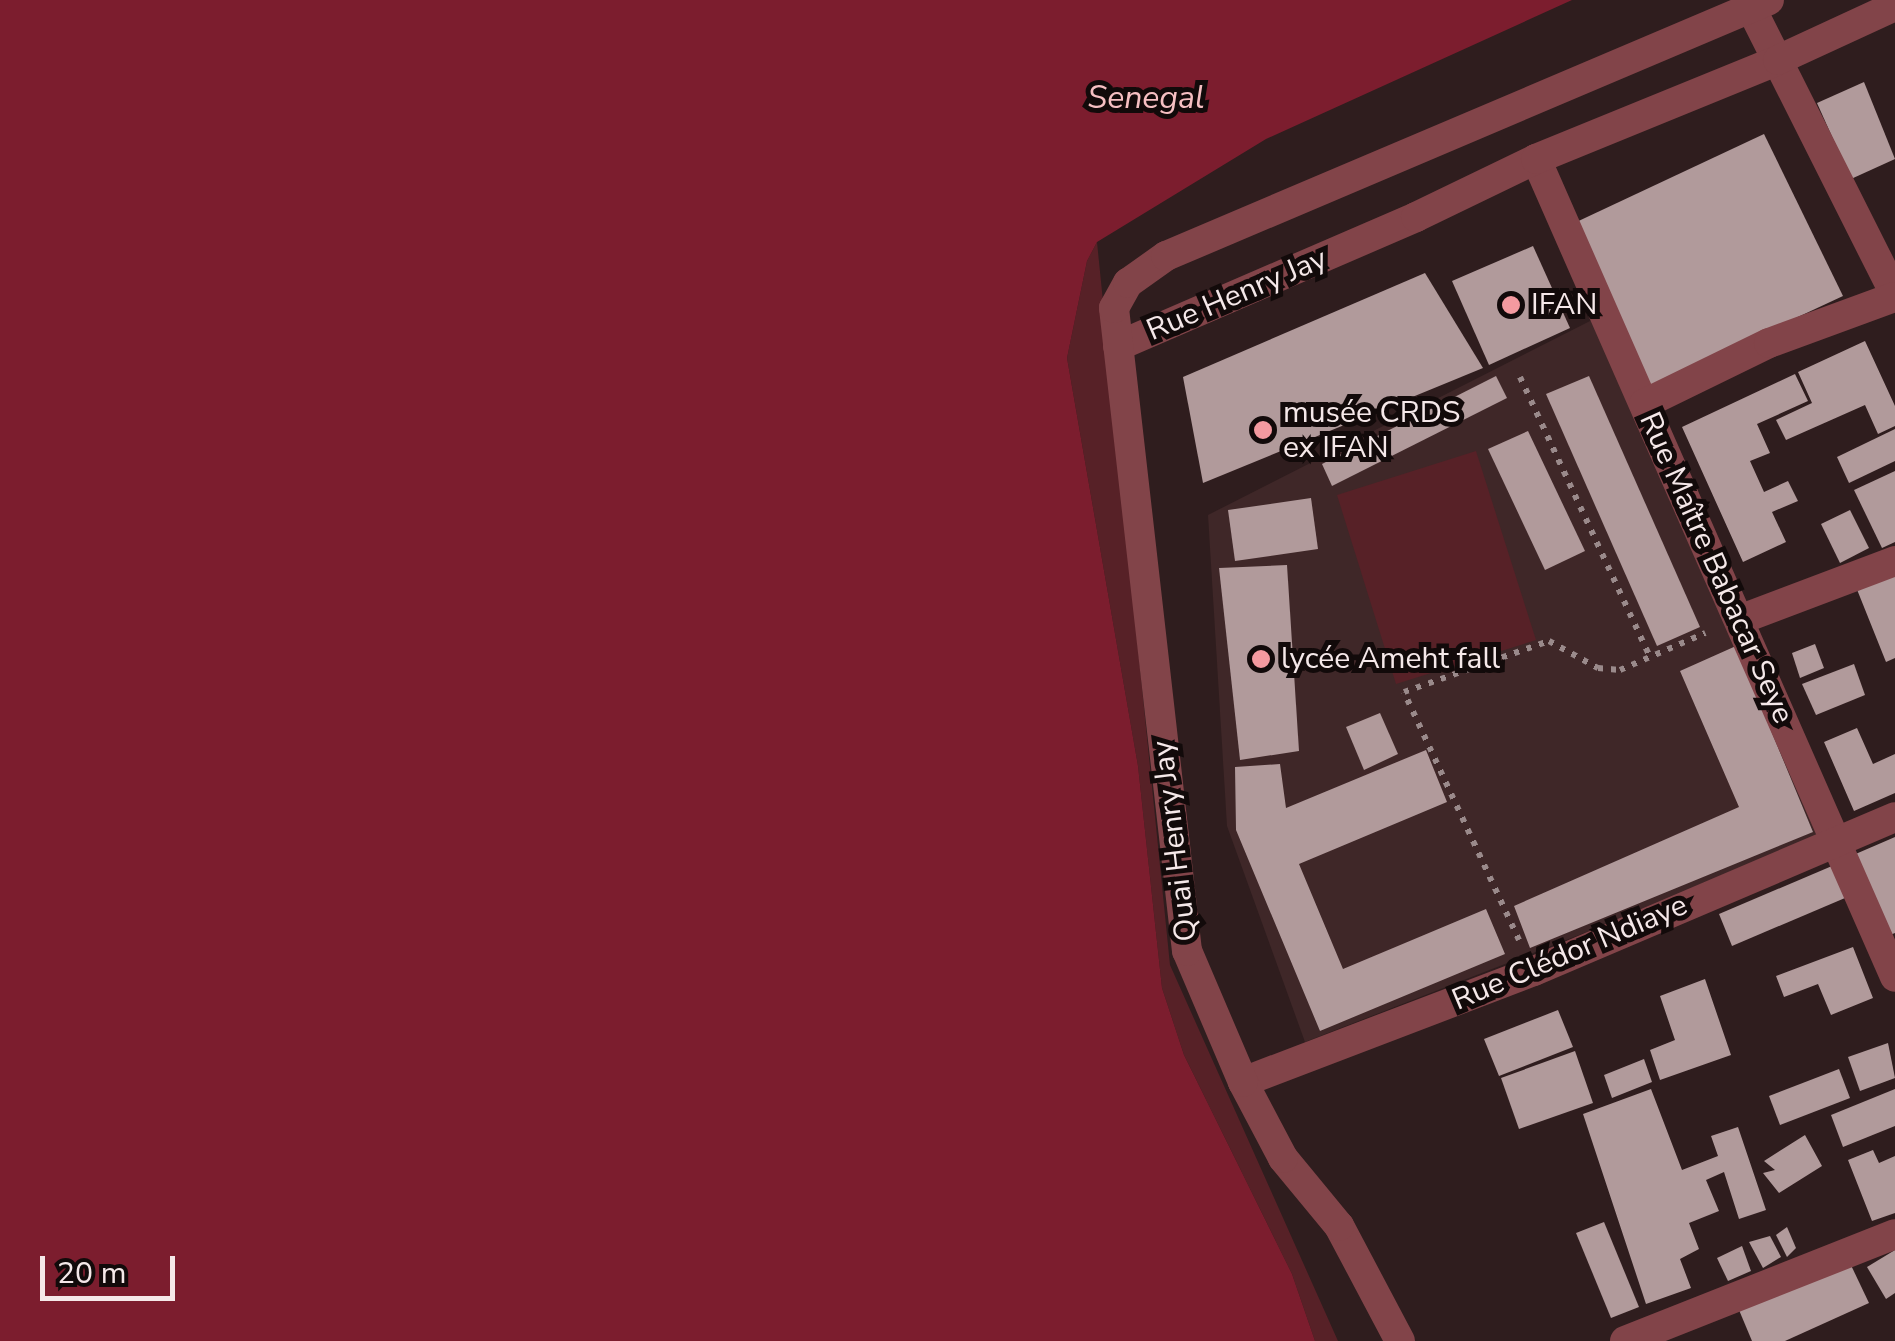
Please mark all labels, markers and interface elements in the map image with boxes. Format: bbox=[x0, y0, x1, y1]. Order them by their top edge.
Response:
water label: Senegal bbox=[1087, 79, 1205, 117]
street label: Rue Henry Jay bbox=[1142, 241, 1332, 349]
place label: IFAN bbox=[1531, 287, 1597, 323]
marker: IFAN bbox=[1500, 294, 1522, 316]
place label: musée CRDS ex IFAN bbox=[1283, 395, 1461, 466]
street label: Rue Maître Babacar Seye bbox=[1631, 407, 1801, 729]
marker: musée CRDS ex IFAN bbox=[1252, 419, 1274, 441]
place label: lycée Ameht fall bbox=[1281, 641, 1500, 677]
marker: lycée Ameht fall bbox=[1250, 648, 1272, 670]
street label: Quai Henry Jay bbox=[1145, 739, 1205, 943]
street label: Rue Clédor Ndiaye bbox=[1447, 887, 1693, 1019]
scale bar bbox=[45, 1236, 180, 1298]
text: 20 m bbox=[57, 1253, 126, 1294]

